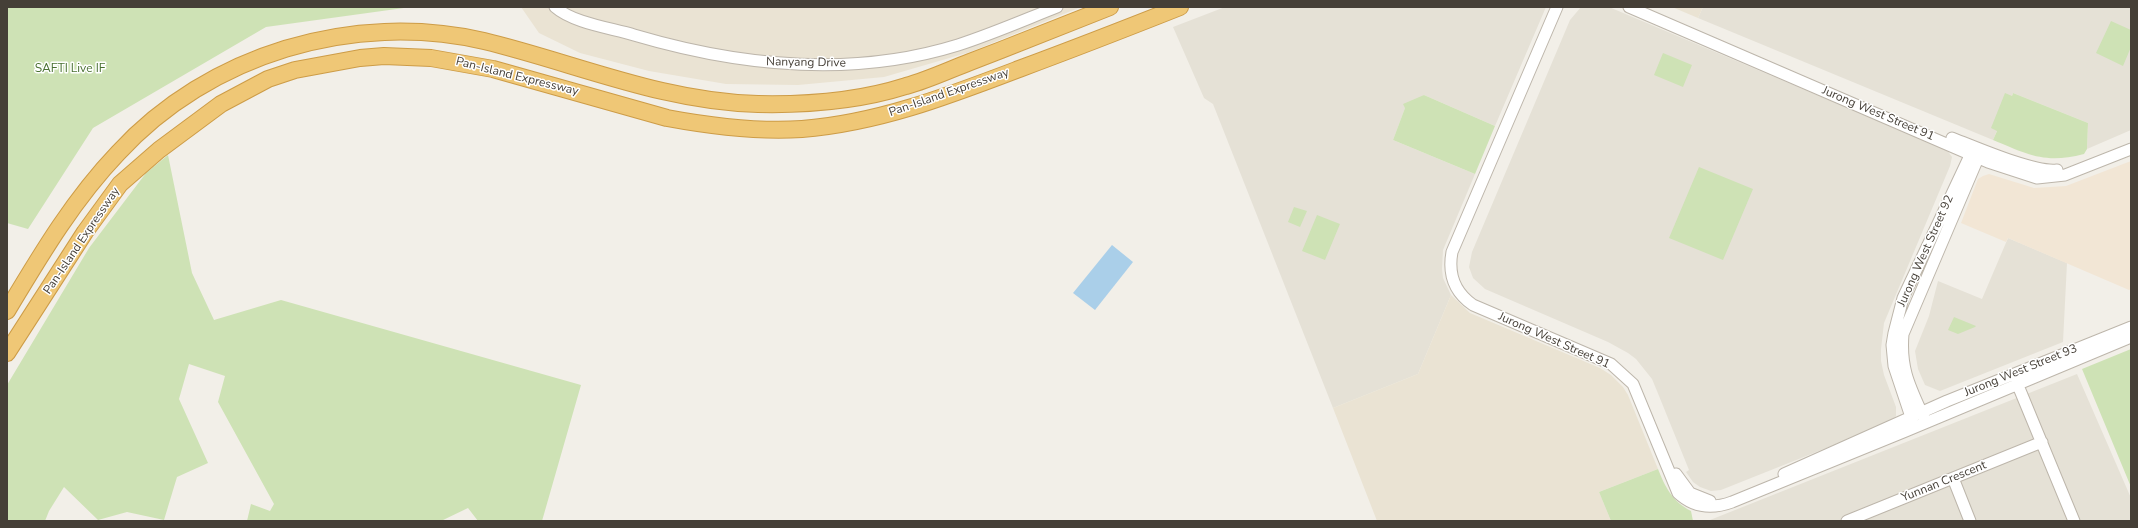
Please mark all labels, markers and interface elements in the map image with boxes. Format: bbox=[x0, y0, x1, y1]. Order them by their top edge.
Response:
street label: Pan-Island Expressway bbox=[454, 55, 580, 99]
street label: Nanyang Drive bbox=[766, 55, 846, 71]
park label: SAFTI Live IF bbox=[35, 62, 105, 76]
street label: Pan-Island Expressway bbox=[887, 66, 1011, 120]
street label: Jurong West Street 91 bbox=[1820, 84, 1936, 144]
street label: Pan-Island Expressway bbox=[41, 185, 123, 297]
street label: Jurong West Street 92 bbox=[1895, 193, 1957, 309]
street label: Jurong West Street 91 bbox=[1496, 310, 1612, 372]
street label: Jurong West Street 93 bbox=[1962, 342, 2080, 400]
street label: Yunnan Crescent bbox=[1899, 458, 1989, 506]

